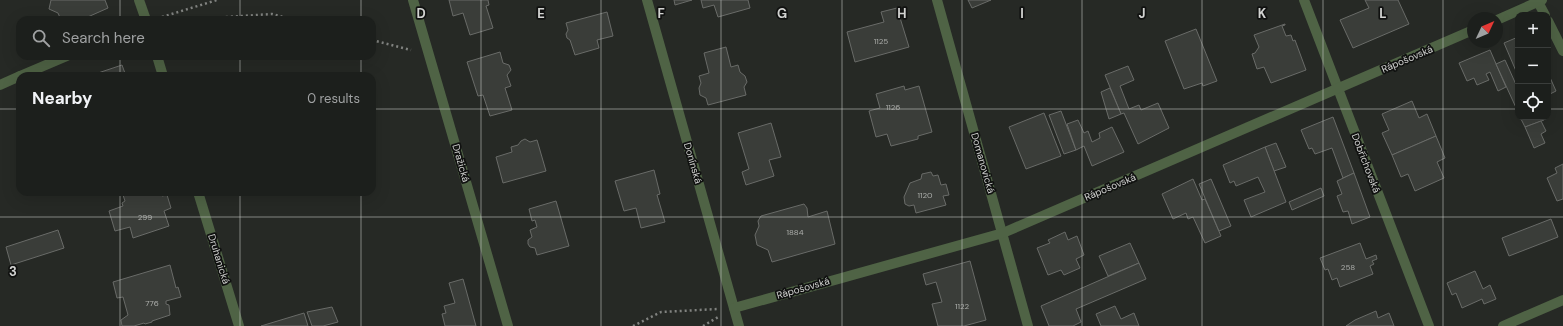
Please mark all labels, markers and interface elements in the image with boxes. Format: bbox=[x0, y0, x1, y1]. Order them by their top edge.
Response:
text: D bbox=[416, 5, 426, 22]
text: E bbox=[537, 5, 545, 22]
text: F bbox=[657, 5, 665, 22]
text: G bbox=[777, 5, 787, 22]
text: H bbox=[897, 5, 907, 22]
text: I bbox=[1020, 5, 1024, 22]
text: J bbox=[1138, 5, 1146, 22]
text: K bbox=[1258, 5, 1267, 22]
text: L bbox=[1379, 5, 1387, 22]
north arrow bbox=[1467, 12, 1503, 48]
map controls bbox=[1515, 12, 1551, 120]
button: + bbox=[1515, 12, 1551, 48]
search box bbox=[16, 16, 376, 60]
icon: search bbox=[30, 27, 52, 49]
text: Search here bbox=[62, 28, 145, 48]
house number: 1125 bbox=[874, 36, 888, 46]
street label: Rápošovská bbox=[1379, 42, 1435, 76]
button: − bbox=[1515, 48, 1551, 84]
button: locate bbox=[1515, 84, 1551, 120]
text: Nearby bbox=[32, 87, 92, 109]
text: 0 results bbox=[307, 90, 360, 107]
house number: 1126 bbox=[886, 102, 900, 112]
street label: Domanovická bbox=[968, 131, 998, 195]
street label: Dobřichovská bbox=[1349, 131, 1383, 195]
street label: Donínská bbox=[681, 141, 705, 185]
street label: Dražická bbox=[449, 142, 473, 184]
street label: Rápošovská bbox=[1082, 170, 1138, 204]
house number: 1120 bbox=[918, 190, 933, 200]
house number: 299 bbox=[138, 212, 152, 222]
house number: 1884 bbox=[786, 227, 804, 237]
street label: Druhanická bbox=[205, 232, 233, 286]
house number: 258 bbox=[1341, 262, 1355, 272]
text: 3 bbox=[9, 263, 17, 280]
street label: Rápošovská bbox=[775, 274, 831, 302]
house number: 776 bbox=[145, 298, 159, 308]
house number: 1122 bbox=[955, 301, 969, 311]

